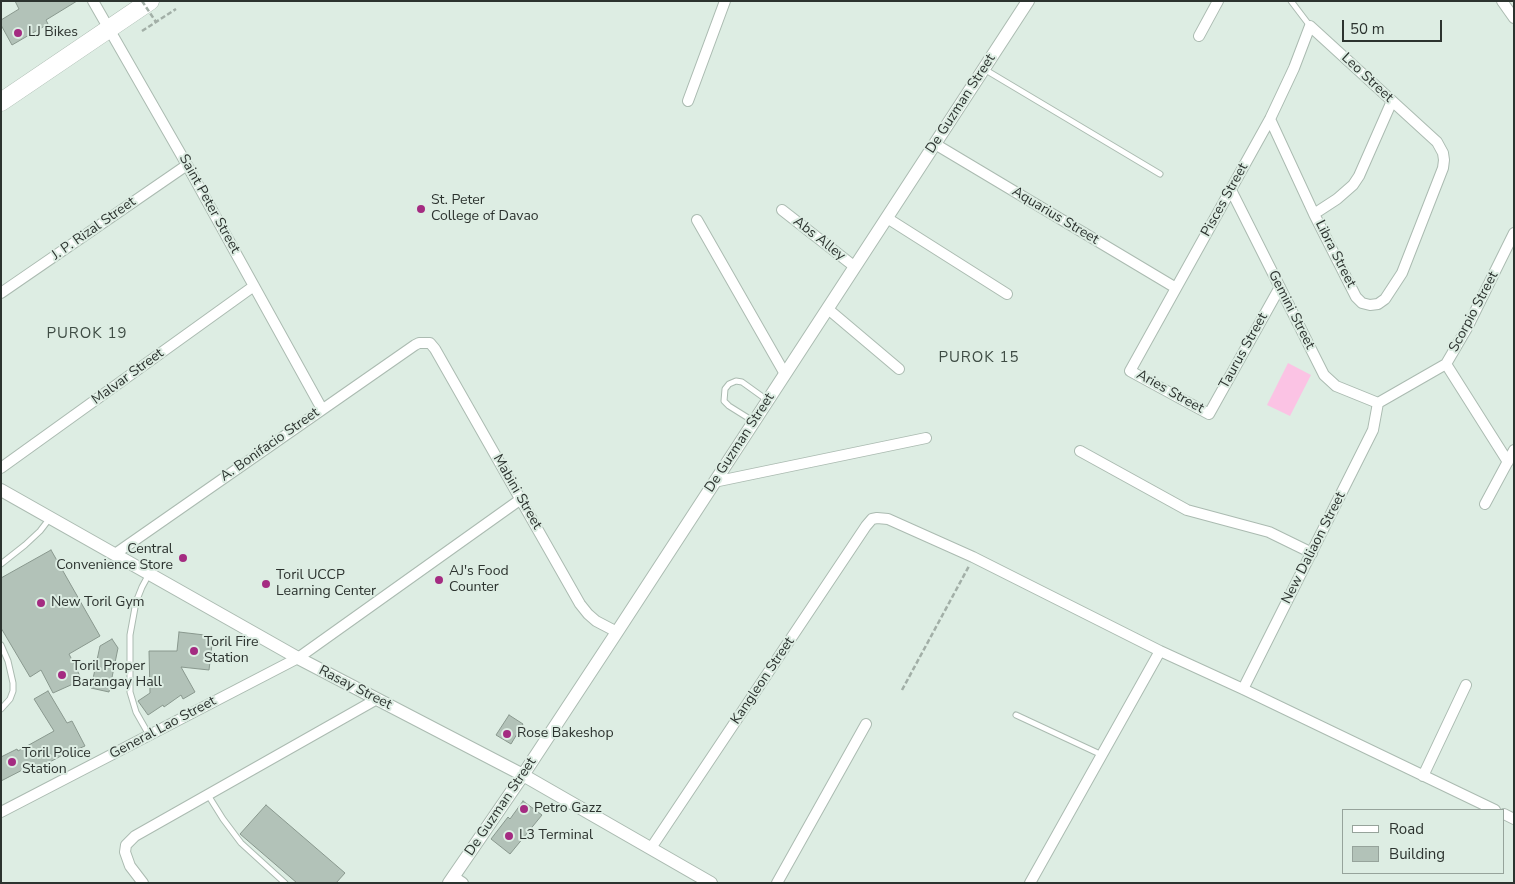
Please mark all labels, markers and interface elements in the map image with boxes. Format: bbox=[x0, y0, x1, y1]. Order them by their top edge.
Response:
scale bar bbox=[1345, 10, 1445, 42]
text: 50 m bbox=[1350, 19, 1385, 39]
place label: LJ Bikes bbox=[28, 25, 78, 41]
marker: LJ Bikes bbox=[12, 27, 24, 39]
street label: Leo Street bbox=[1338, 50, 1396, 106]
street label: De Guzman Street bbox=[923, 51, 999, 157]
street label: Saint Peter Street bbox=[175, 151, 243, 257]
street label: Pisces Street bbox=[1198, 160, 1252, 240]
street label: Aquarius Street bbox=[1009, 184, 1101, 248]
place label: St. Peter College of Davao bbox=[431, 193, 539, 226]
street label: J. P. Rizal Street bbox=[49, 194, 139, 264]
marker: St. Peter College of Davao bbox=[415, 203, 427, 215]
street label: Abs Alley bbox=[790, 213, 848, 265]
street label: Libra Street bbox=[1311, 218, 1359, 290]
street label: Gemini Street bbox=[1264, 268, 1318, 352]
street label: Scorpio Street bbox=[1446, 269, 1502, 355]
street label: Taurus Street bbox=[1216, 310, 1272, 392]
district label: PUROK 19 bbox=[45, 325, 129, 343]
street label: Malvar Street bbox=[89, 345, 167, 409]
district label: PUROK 15 bbox=[937, 349, 1021, 367]
street label: Aries Street bbox=[1133, 367, 1207, 417]
street label: De Guzman Street bbox=[702, 390, 778, 496]
street label: A. Bonifacio Street bbox=[217, 405, 323, 485]
street label: Mabini Street bbox=[489, 452, 545, 532]
street label: New Daliaon Street bbox=[1279, 489, 1349, 607]
place label: Central Convenience Store bbox=[56, 542, 173, 574]
marker: Central Convenience Store bbox=[177, 552, 189, 564]
place label: AJ's Food Counter bbox=[449, 564, 509, 596]
place label: Toril UCCP Learning Center bbox=[276, 568, 376, 600]
marker: AJ's Food Counter bbox=[433, 574, 445, 586]
marker: Toril UCCP Learning Center bbox=[260, 578, 272, 590]
place label: New Toril Gym bbox=[51, 595, 145, 611]
marker: New Toril Gym bbox=[35, 597, 47, 609]
street label: Kangleon Street bbox=[728, 634, 798, 728]
place label: Toril Fire Station bbox=[204, 635, 258, 668]
marker: Toril Fire Station bbox=[188, 645, 200, 657]
place label: Toril Proper Barangay Hall bbox=[72, 659, 162, 692]
street label: Rasay Street bbox=[316, 662, 394, 714]
marker: Toril Proper Barangay Hall bbox=[56, 669, 68, 681]
street label: General Lao Street bbox=[107, 693, 219, 763]
place label: Rose Bakeshop bbox=[517, 726, 614, 742]
marker: Rose Bakeshop bbox=[501, 728, 513, 740]
place label: Toril Police Station bbox=[22, 746, 91, 779]
street label: De Guzman Street bbox=[462, 755, 540, 859]
marker: Toril Police Station bbox=[6, 756, 18, 768]
place label: Petro Gazz bbox=[534, 801, 602, 817]
marker: Petro Gazz bbox=[518, 803, 530, 815]
legend bbox=[1342, 809, 1505, 874]
text: Road bbox=[1389, 819, 1424, 839]
place label: L3 Terminal bbox=[519, 828, 593, 844]
marker: L3 Terminal bbox=[503, 830, 515, 842]
text: Building bbox=[1389, 844, 1445, 864]

